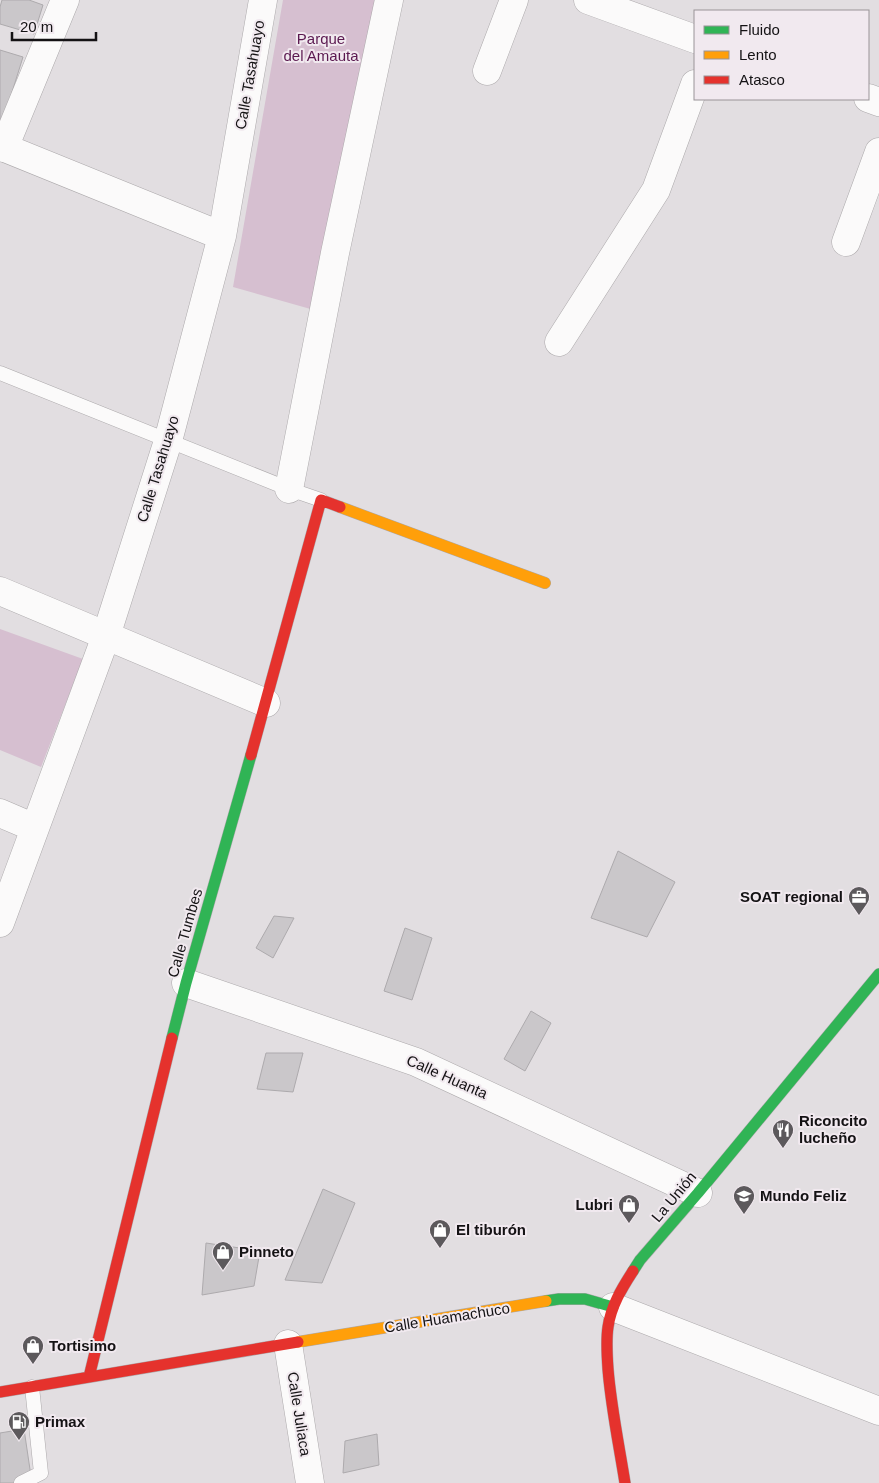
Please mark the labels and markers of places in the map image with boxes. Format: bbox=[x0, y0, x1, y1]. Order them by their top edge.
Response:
office icon: SOAT regional bbox=[847, 885, 871, 916]
place label: SOAT regional bbox=[740, 888, 843, 905]
place label: Riconcito lucheño bbox=[799, 1112, 867, 1146]
restaurant icon: Riconcito lucheño bbox=[771, 1118, 795, 1149]
school or university icon: Mundo Feliz bbox=[732, 1184, 756, 1215]
place label: Mundo Feliz bbox=[760, 1187, 847, 1204]
shop icon: Lubri bbox=[617, 1193, 641, 1224]
place label: Lubri bbox=[576, 1196, 613, 1213]
shop icon: El tiburón bbox=[428, 1218, 452, 1249]
place label: El tiburón bbox=[456, 1221, 526, 1238]
shop icon: Pinneto bbox=[211, 1240, 235, 1271]
place label: Pinneto bbox=[239, 1243, 294, 1260]
shop icon: Tortisimo bbox=[21, 1334, 45, 1365]
place label: Tortisimo bbox=[49, 1337, 116, 1354]
fuel station icon: Primax bbox=[7, 1410, 31, 1441]
place label: Primax bbox=[35, 1413, 86, 1430]

